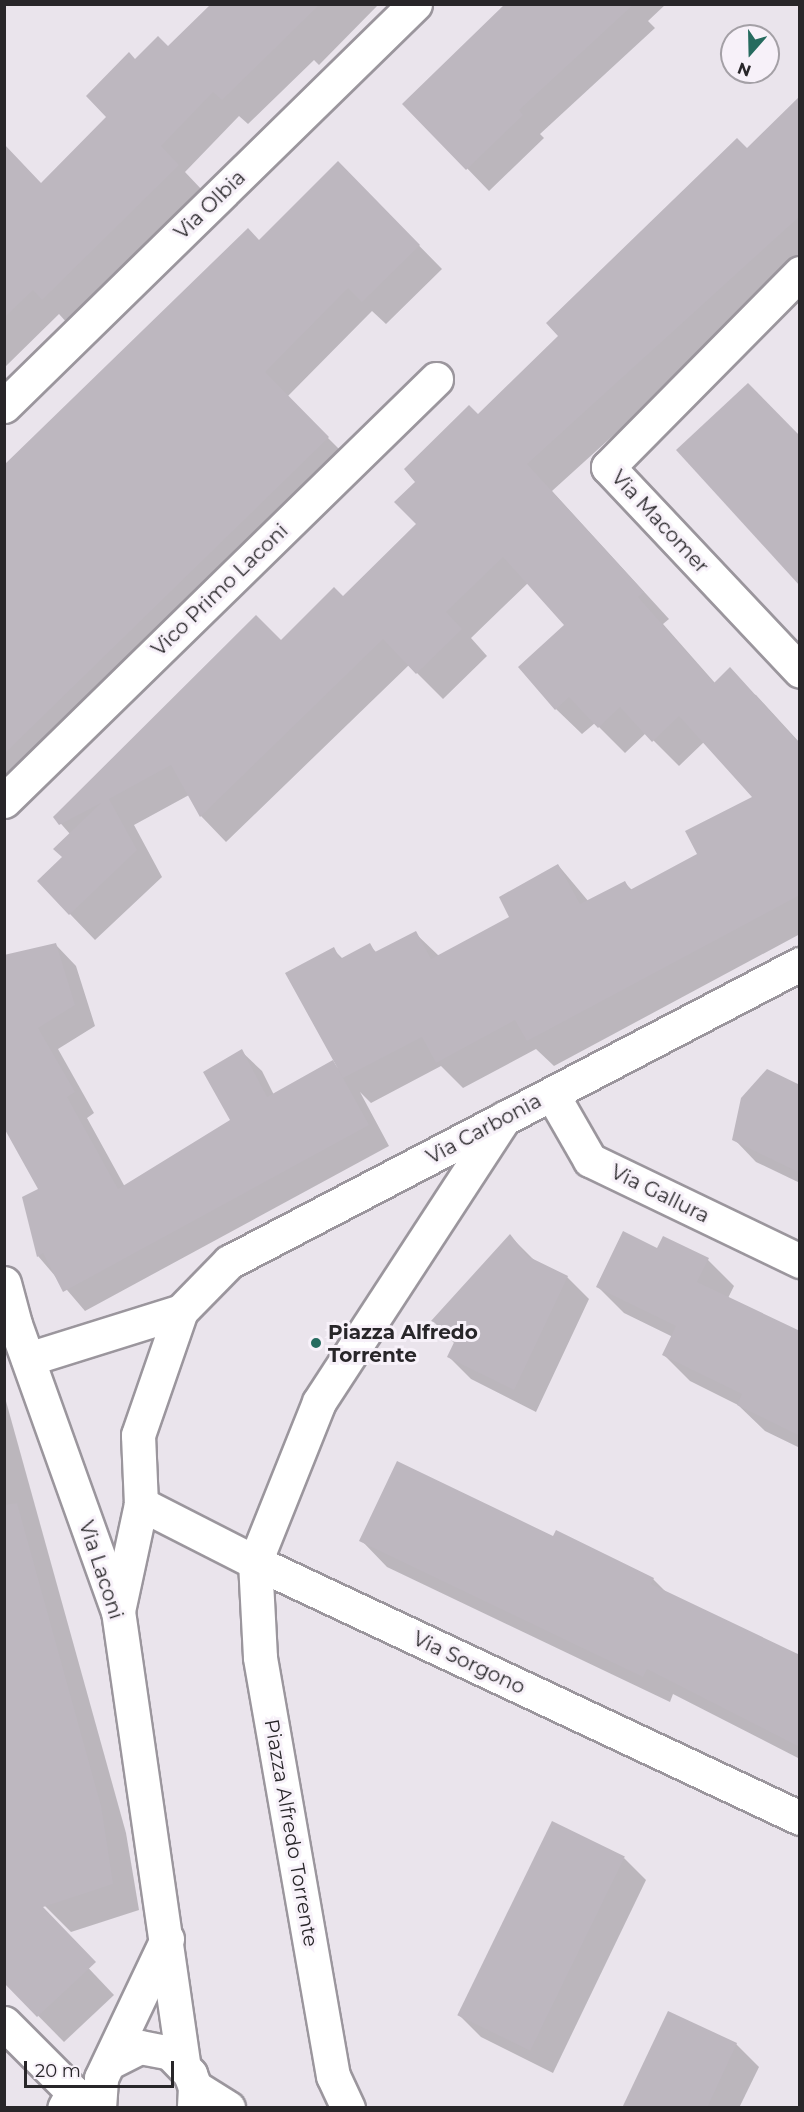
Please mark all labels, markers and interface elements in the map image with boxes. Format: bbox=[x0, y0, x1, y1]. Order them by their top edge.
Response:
north arrow bbox=[720, 24, 780, 84]
text: N bbox=[735, 58, 754, 81]
street label: Via Olbia bbox=[170, 165, 250, 245]
street label: Via Macomer bbox=[606, 466, 714, 578]
street label: Vico Primo Laconi bbox=[147, 519, 293, 661]
street label: Via Carbonia bbox=[423, 1089, 545, 1169]
street label: Via Gallura bbox=[607, 1160, 713, 1228]
place label: Piazza Alfredo Torrente bbox=[328, 1320, 478, 1367]
marker: Piazza Alfredo Torrente bbox=[309, 1336, 323, 1350]
street label: Via Laconi bbox=[74, 1518, 128, 1622]
street label: Via Sorgono bbox=[409, 1627, 529, 1699]
street label: Piazza Alfredo Torrente bbox=[259, 1717, 323, 1949]
scale bar bbox=[27, 2049, 177, 2087]
text: 20 m bbox=[35, 2060, 81, 2082]

